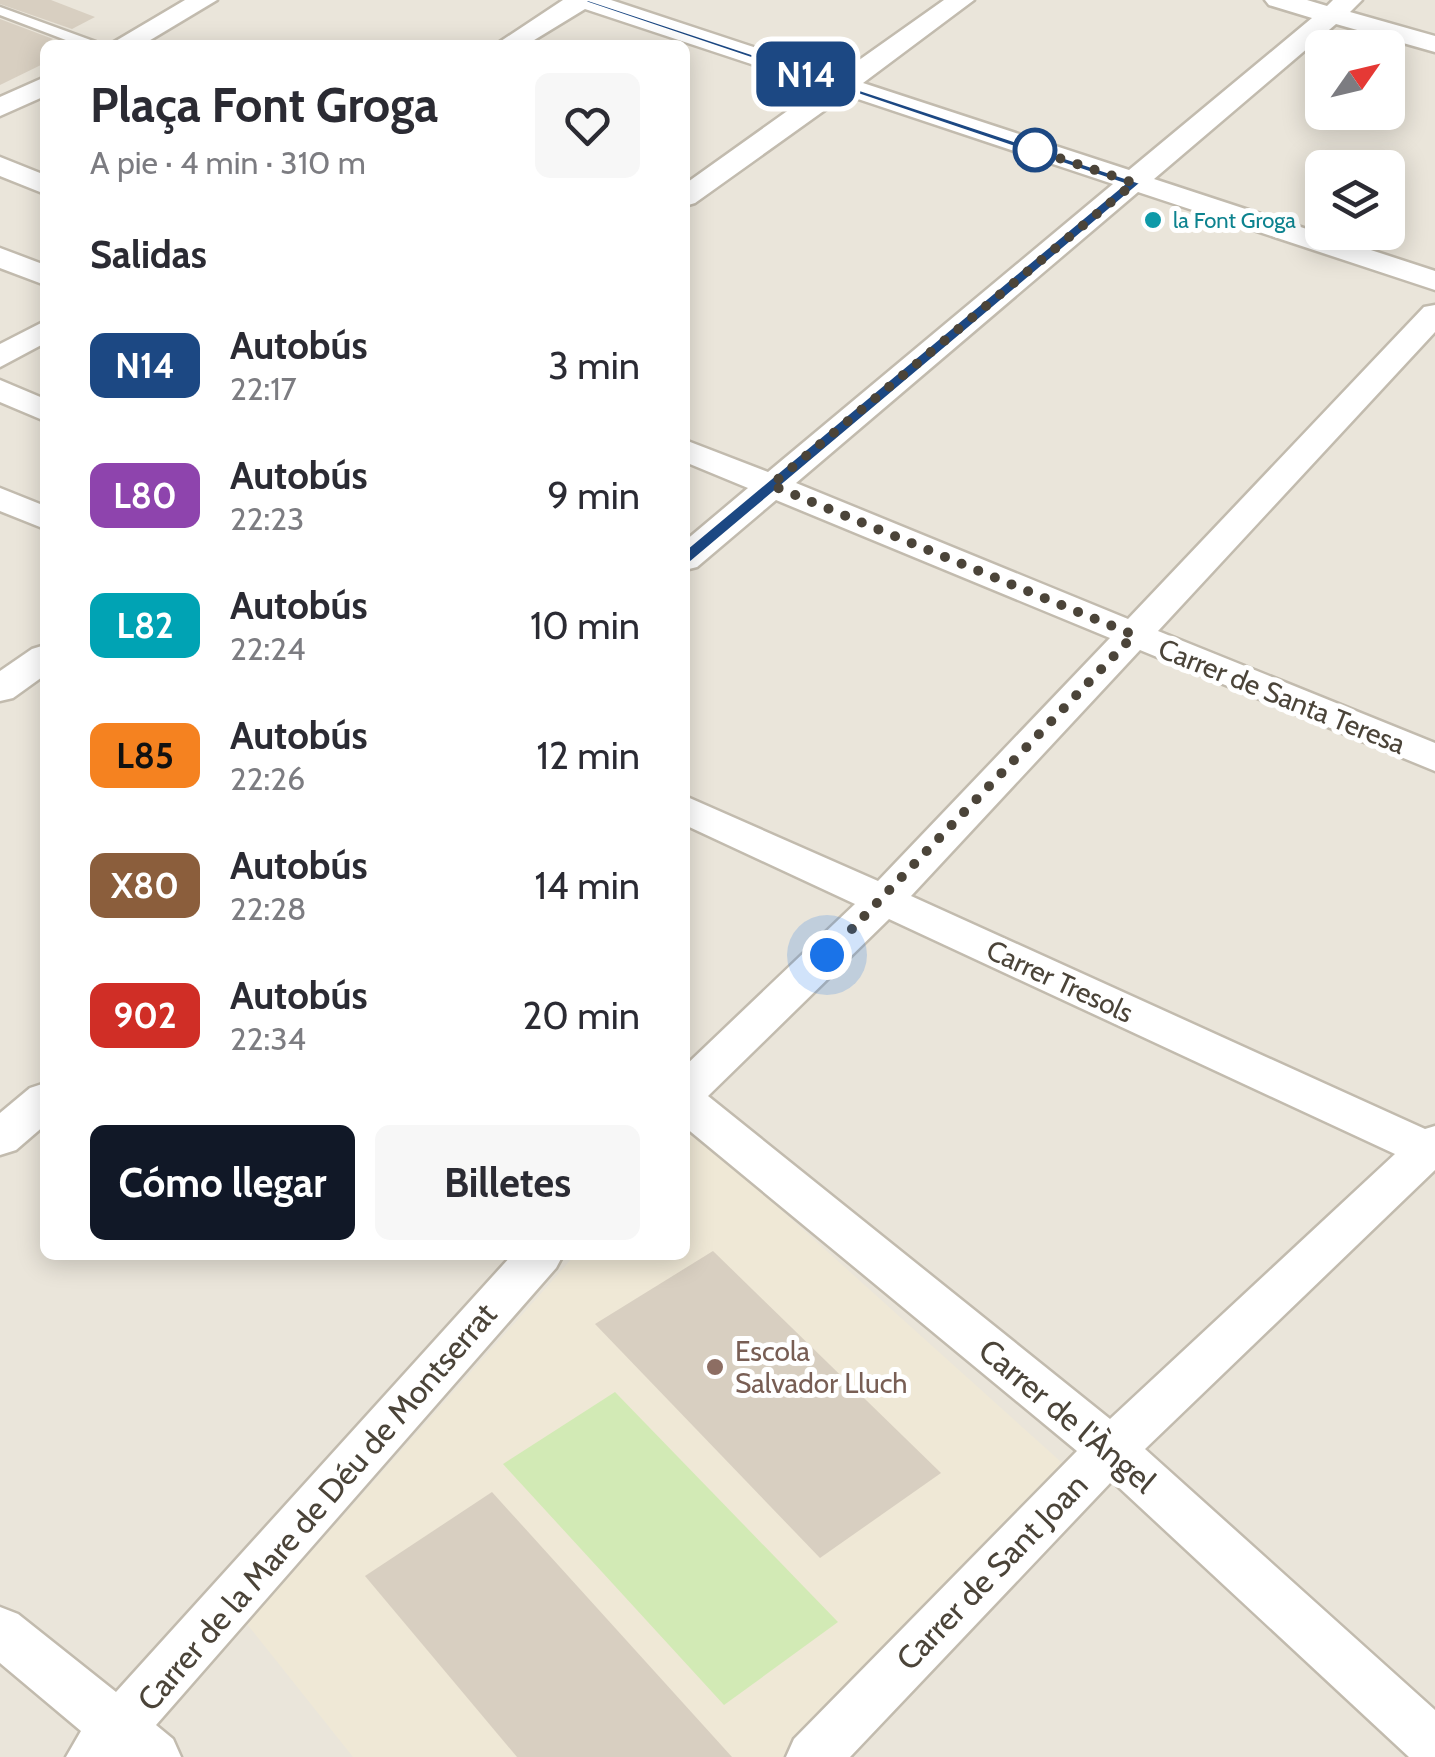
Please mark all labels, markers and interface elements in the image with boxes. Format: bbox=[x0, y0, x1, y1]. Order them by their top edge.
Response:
north arrow bbox=[1305, 30, 1405, 130]
map controls bbox=[1305, 30, 1405, 250]
line badge: N14 bbox=[748, 42, 864, 106]
text: N14 bbox=[776, 53, 836, 96]
button: heart bbox=[535, 73, 640, 178]
text: Plaça Font Groga bbox=[90, 76, 438, 134]
unlabelled marker bbox=[1014, 129, 1056, 171]
text: A pie · 4 min · 310 m bbox=[90, 143, 366, 182]
button: layers bbox=[1305, 150, 1405, 250]
place label: la Font Groga bbox=[1173, 207, 1296, 234]
marker: la Font Groga bbox=[1142, 209, 1164, 231]
text: Salidas bbox=[90, 231, 207, 278]
text: Autobús bbox=[230, 322, 368, 369]
text: 3 min bbox=[548, 342, 640, 389]
text: N14 bbox=[115, 344, 175, 387]
text: 22:17 bbox=[230, 369, 297, 408]
text: Autobús bbox=[230, 452, 368, 499]
text: 9 min bbox=[547, 472, 640, 519]
text: L80 bbox=[113, 474, 177, 517]
text: 22:23 bbox=[230, 499, 304, 538]
text: Autobús bbox=[230, 582, 368, 629]
text: 10 min bbox=[530, 602, 640, 649]
text: L82 bbox=[116, 604, 174, 647]
text: 22:24 bbox=[230, 629, 305, 668]
street label: Carrer de Santa Teresa bbox=[1154, 631, 1411, 761]
text: Autobús bbox=[230, 712, 368, 759]
text: 12 min bbox=[537, 732, 640, 779]
text: L85 bbox=[116, 734, 174, 777]
text: 22:26 bbox=[230, 759, 305, 798]
text: Autobús bbox=[230, 842, 368, 889]
text: 14 min bbox=[534, 862, 640, 909]
text: X80 bbox=[111, 864, 179, 907]
text: 22:28 bbox=[230, 889, 306, 928]
your location bbox=[802, 930, 852, 980]
street label: Carrer Tresols bbox=[981, 932, 1139, 1030]
text: Autobús bbox=[230, 972, 368, 1019]
text: 20 min bbox=[522, 992, 640, 1039]
text: 902 bbox=[114, 994, 176, 1037]
text: 22:34 bbox=[230, 1019, 306, 1058]
button: Cómo llegar bbox=[90, 1125, 355, 1240]
button: Billetes bbox=[375, 1125, 640, 1240]
street label: Carrer de la Mare de Déu de Montserrat bbox=[129, 1295, 505, 1719]
street label: Carrer de l'Àngel bbox=[971, 1330, 1164, 1501]
place label: Escola Salvador Lluch bbox=[735, 1334, 908, 1400]
marker: Escola Salvador Lluch bbox=[704, 1356, 726, 1378]
street label: Carrer de Sant Joan bbox=[888, 1465, 1095, 1678]

